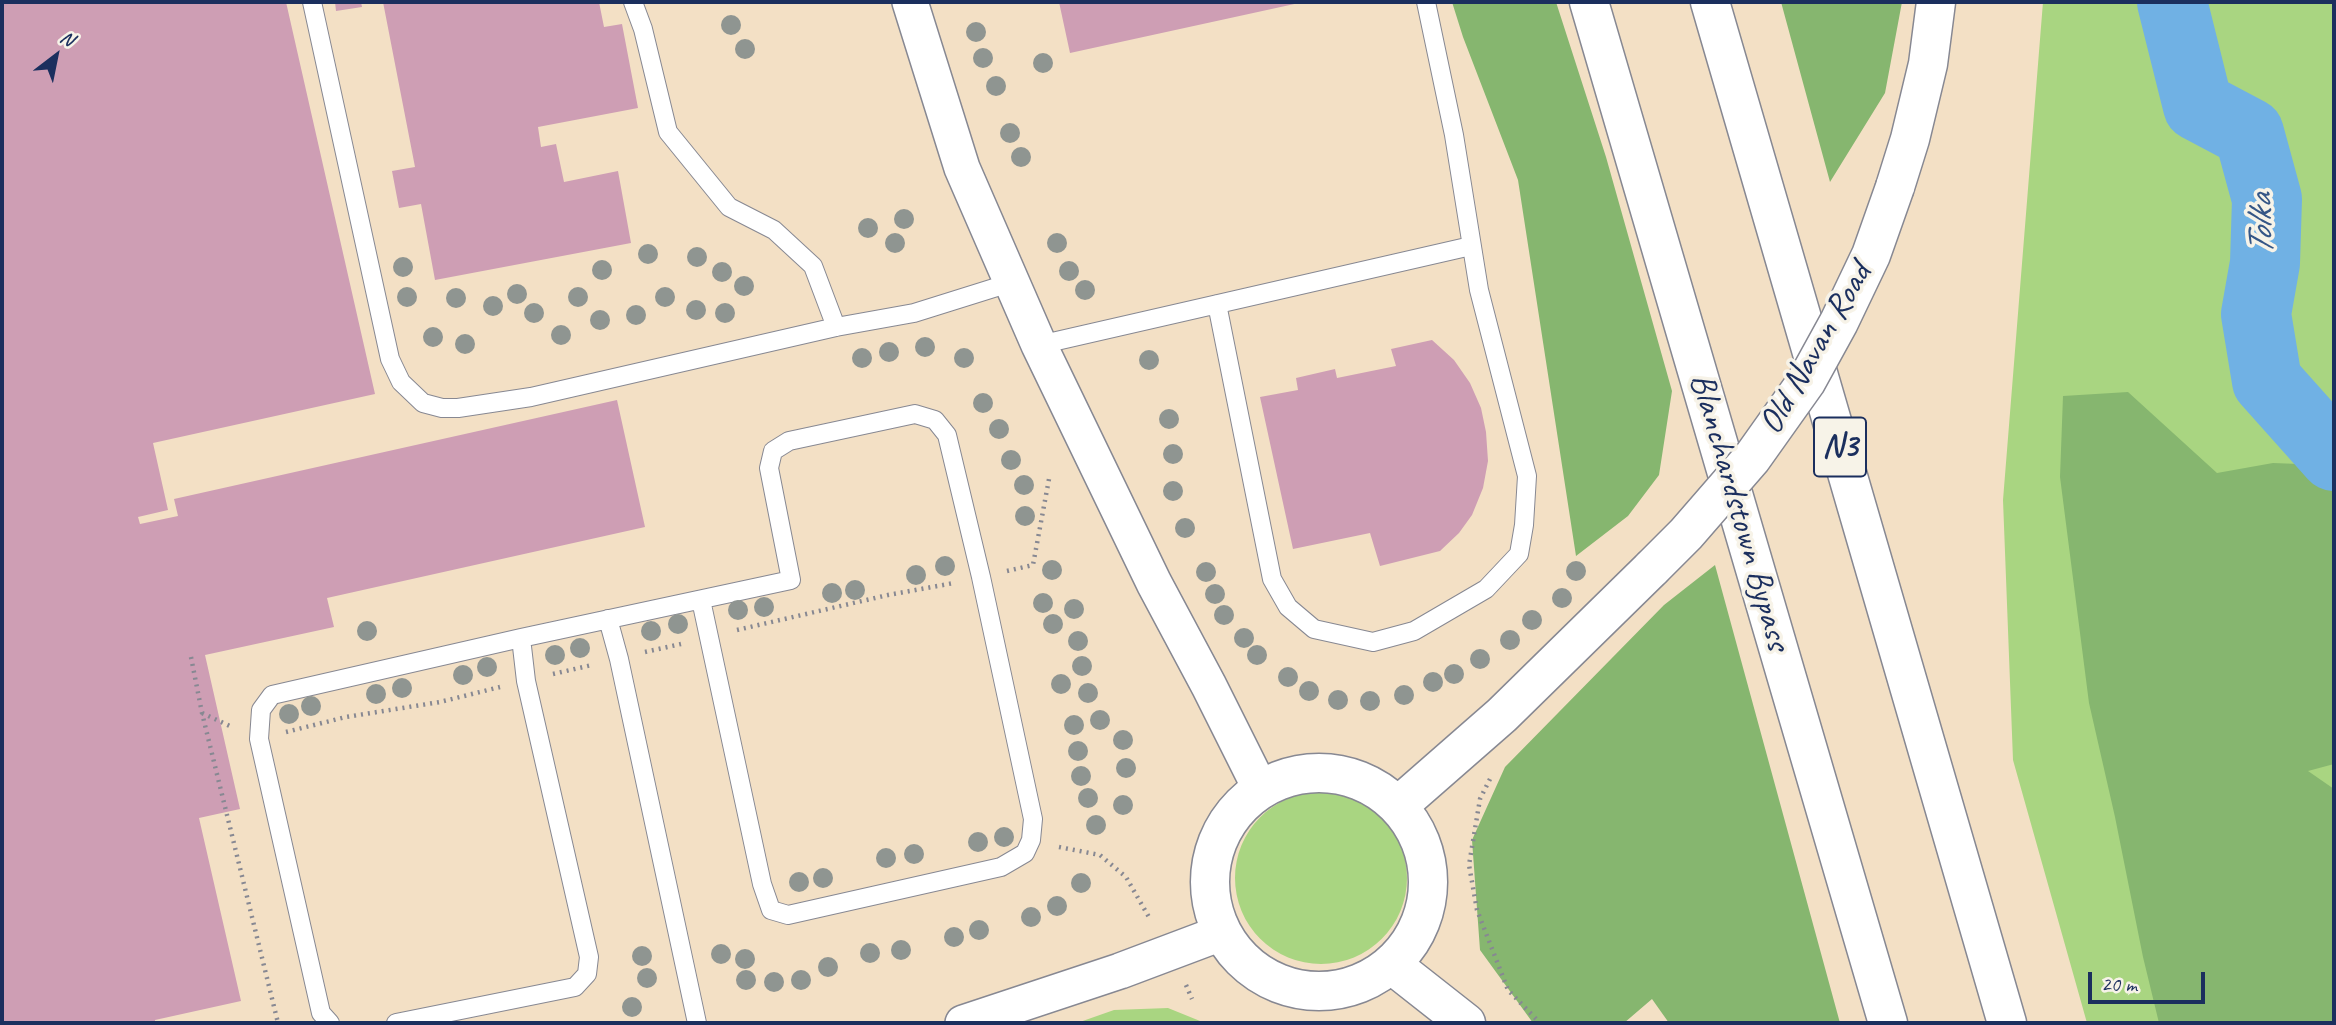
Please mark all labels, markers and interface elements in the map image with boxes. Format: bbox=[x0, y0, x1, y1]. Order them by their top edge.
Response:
north arrow bbox=[21, 21, 91, 91]
text: N bbox=[56, 25, 78, 51]
water label: Tolka bbox=[2239, 194, 2285, 256]
street label: Old Navan Road bbox=[1750, 256, 1882, 442]
street label: Blanchardstown Bypass bbox=[1679, 369, 1799, 655]
road number: N3 bbox=[1814, 418, 1866, 476]
scale bar bbox=[2091, 958, 2208, 1002]
text: 20 m bbox=[2101, 971, 2137, 997]

